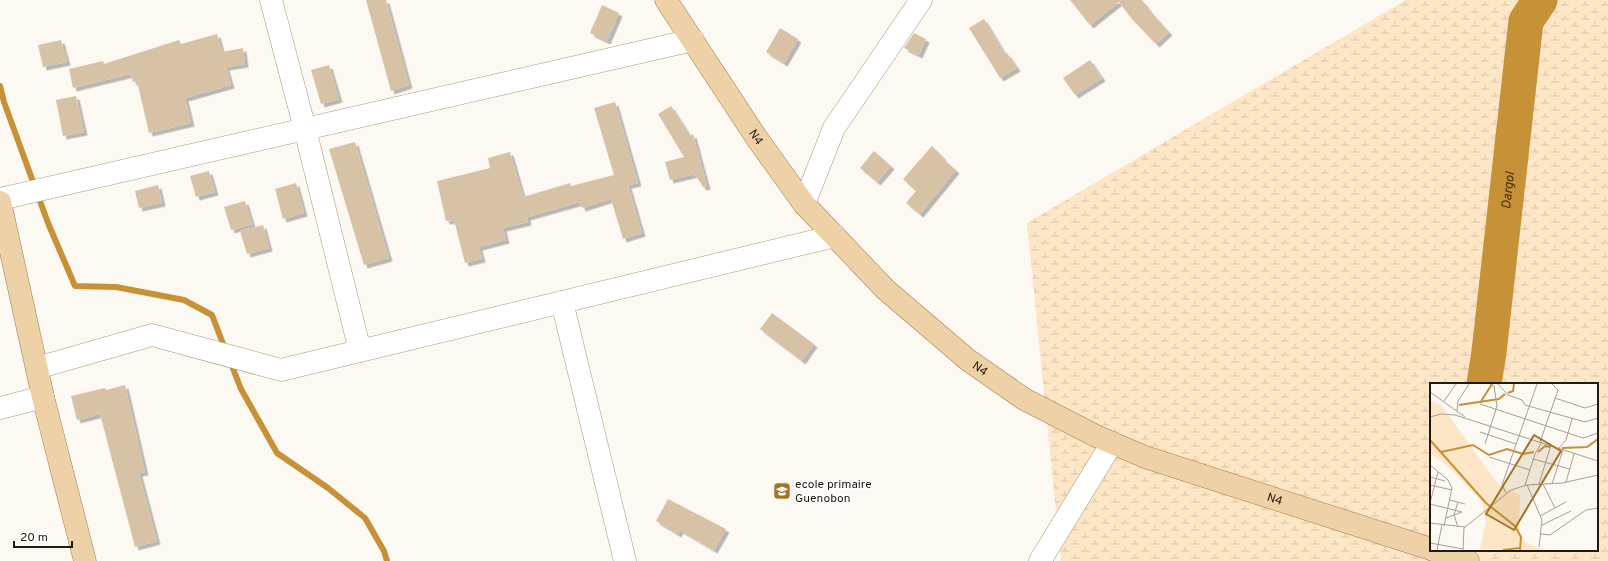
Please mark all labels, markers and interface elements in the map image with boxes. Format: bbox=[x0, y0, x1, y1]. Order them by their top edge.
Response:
street label: N4 bbox=[744, 127, 766, 149]
water label: Dargol bbox=[1499, 171, 1519, 210]
street label: N4 bbox=[969, 358, 991, 380]
inset map bbox=[1430, 383, 1598, 551]
place label: ecole primaire Guenobon bbox=[795, 477, 872, 507]
school or university icon: ecole primaire Guenobon bbox=[772, 481, 792, 501]
street label: N4 bbox=[1265, 490, 1285, 510]
scale bar bbox=[14, 523, 72, 549]
text: 20 m bbox=[20, 530, 48, 546]

